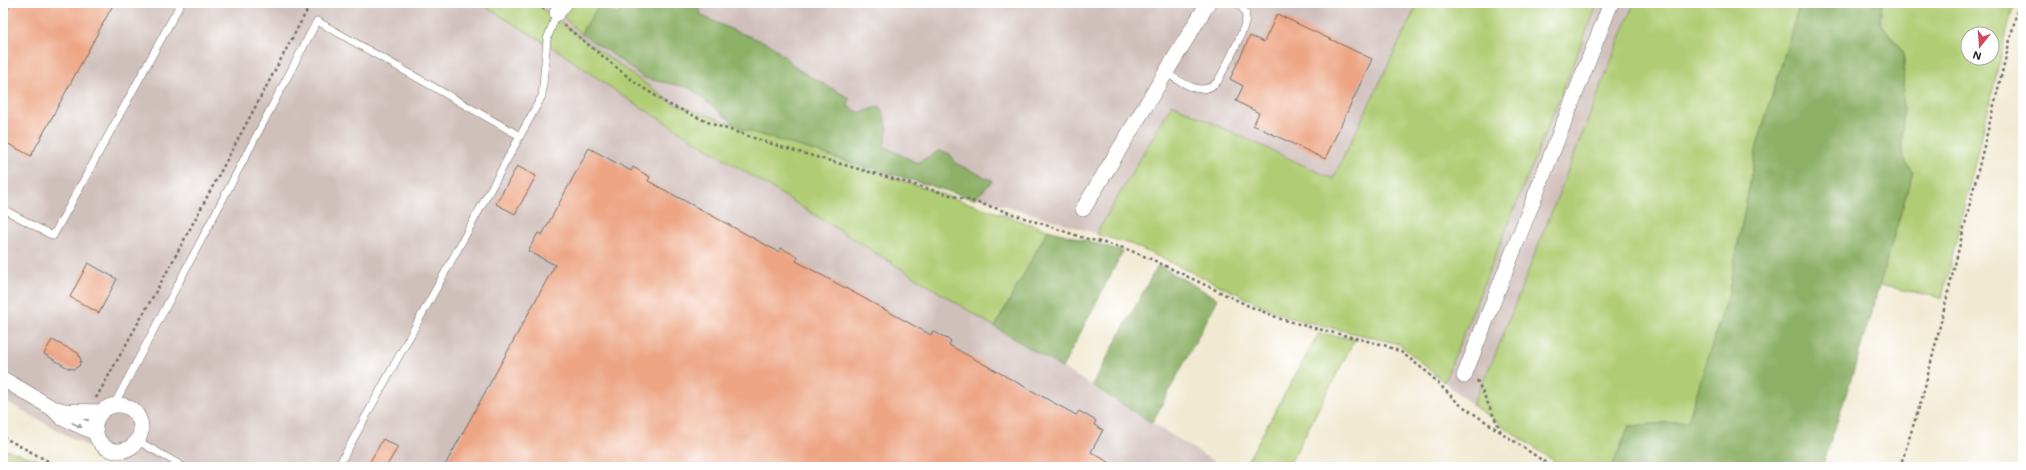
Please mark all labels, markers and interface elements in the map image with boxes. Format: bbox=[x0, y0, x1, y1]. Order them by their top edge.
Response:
north arrow bbox=[1960, 26, 2000, 66]
text: N bbox=[1971, 48, 1983, 64]
one-way arrow bbox=[72, 422, 83, 428]

